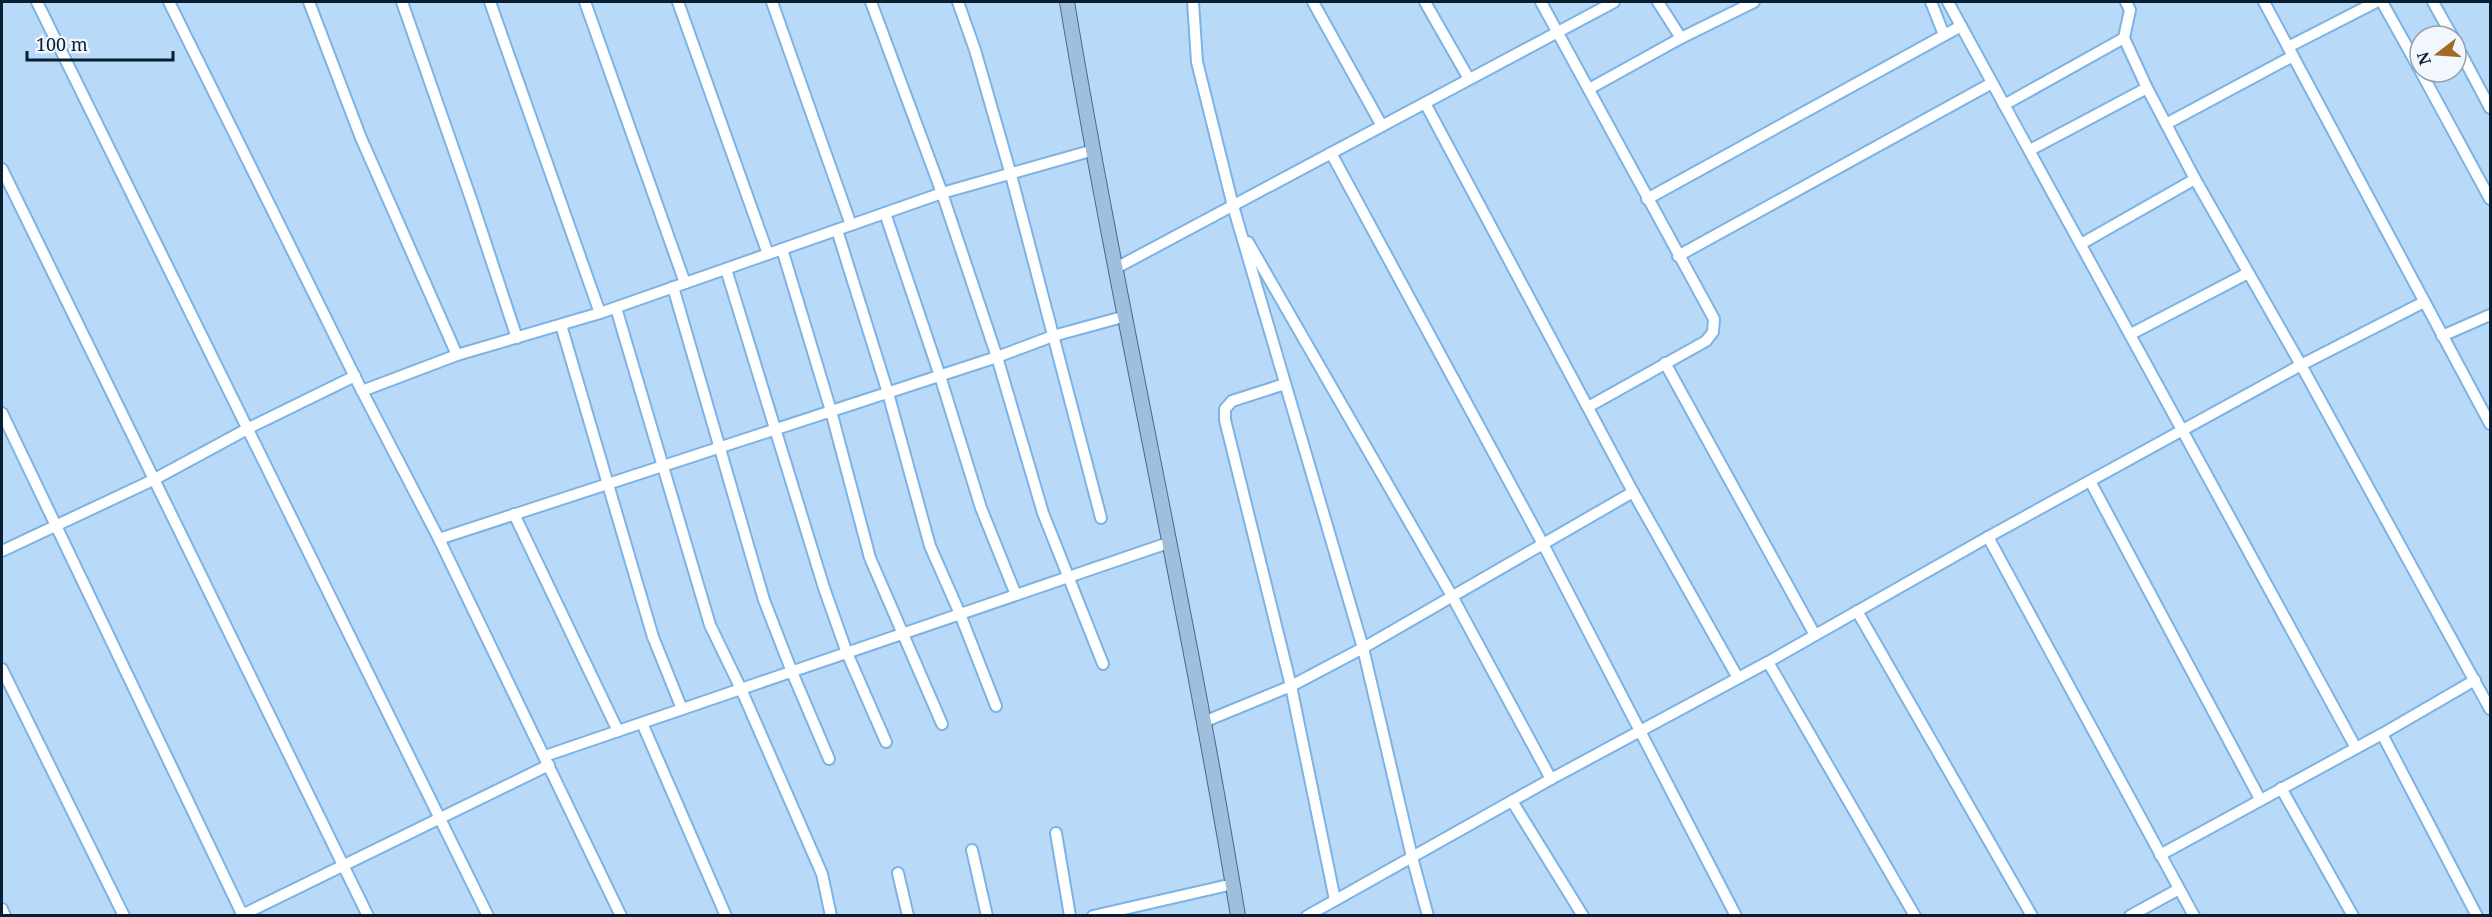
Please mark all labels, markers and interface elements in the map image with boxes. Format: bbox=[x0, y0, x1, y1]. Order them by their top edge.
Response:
scale bar bbox=[27, 24, 172, 62]
north arrow bbox=[2408, 24, 2468, 84]
text: 100 m bbox=[36, 32, 88, 56]
text: N bbox=[2411, 49, 2436, 68]

